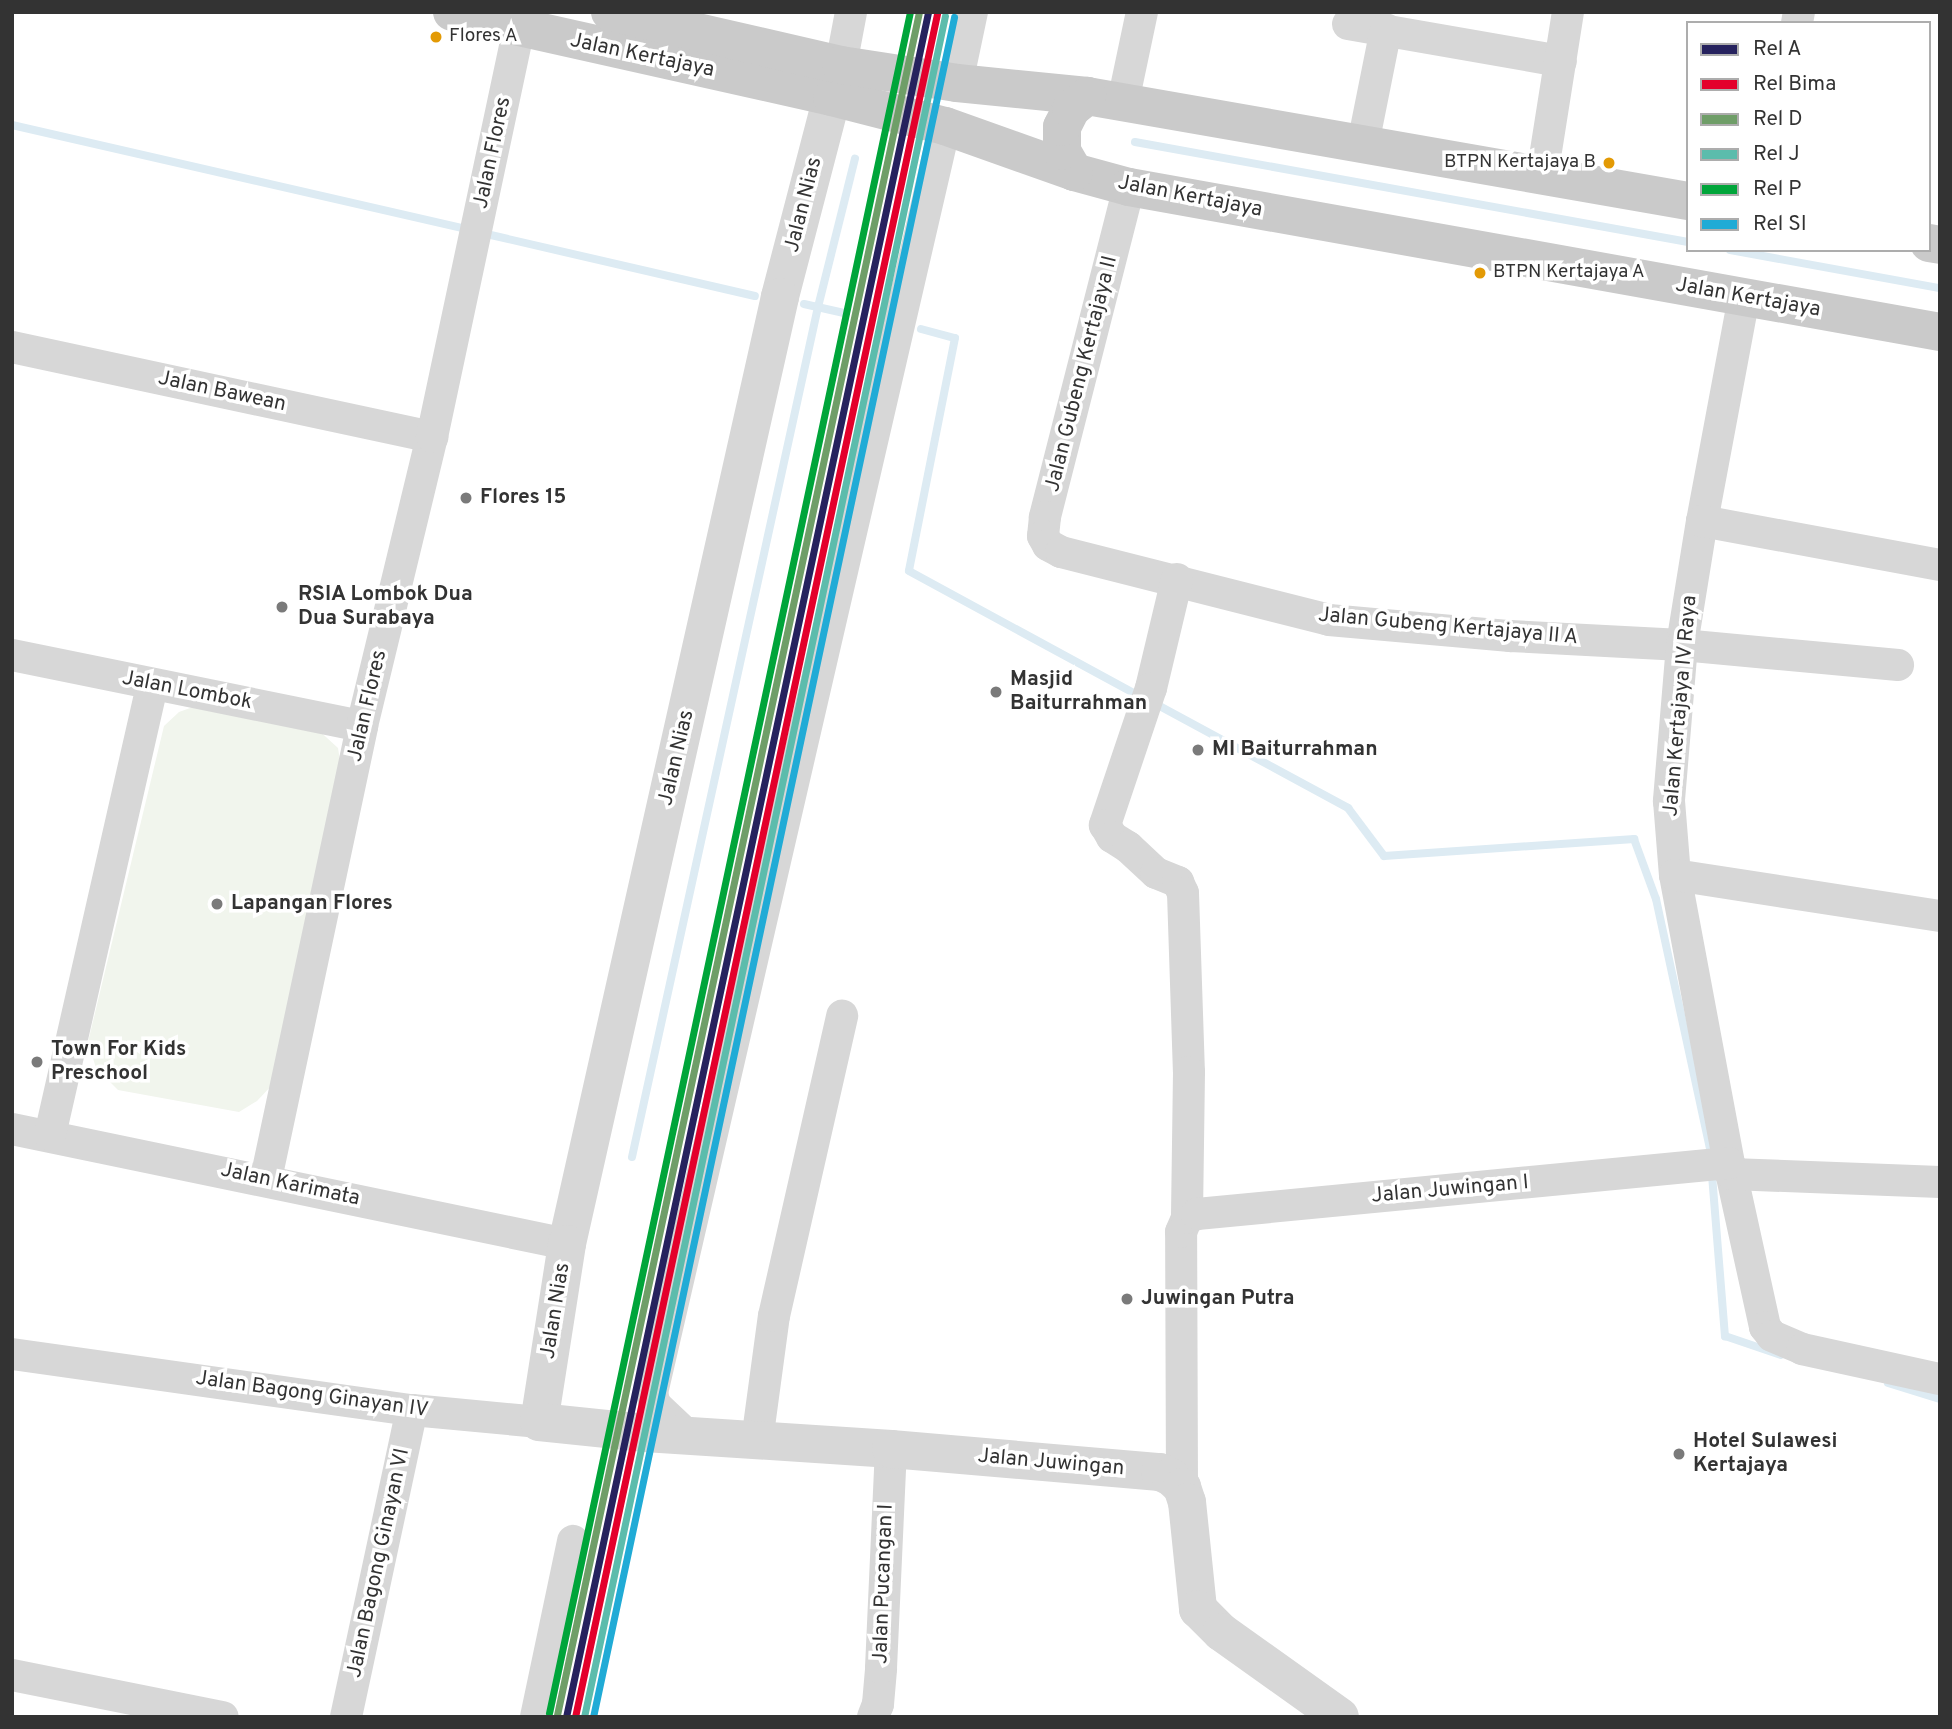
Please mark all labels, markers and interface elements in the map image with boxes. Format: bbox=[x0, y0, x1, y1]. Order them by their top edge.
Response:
legend bbox=[1686, 21, 1931, 252]
place label: Flores A bbox=[449, 26, 518, 48]
street label: Jalan Kertajaya bbox=[568, 28, 716, 84]
marker: Flores A bbox=[429, 30, 443, 44]
text: Rel A bbox=[1753, 36, 1802, 63]
text: Rel Bima bbox=[1753, 71, 1836, 98]
street label: Jalan Flores bbox=[469, 95, 517, 211]
text: Rel D bbox=[1753, 106, 1803, 133]
text: Rel J bbox=[1753, 141, 1800, 168]
place label: BTPN Kertajaya B bbox=[1444, 152, 1596, 174]
street label: Jalan Nias bbox=[780, 155, 828, 255]
marker: BTPN Kertajaya B bbox=[1602, 156, 1616, 170]
street label: Jalan Kertajaya bbox=[1115, 171, 1265, 223]
text: Rel P bbox=[1753, 176, 1801, 203]
text: Rel SI bbox=[1753, 211, 1807, 238]
street label: Jalan Gubeng Kertajaya II bbox=[1040, 253, 1124, 495]
place label: BTPN Kertajaya A bbox=[1493, 262, 1646, 284]
marker: BTPN Kertajaya A bbox=[1473, 266, 1487, 280]
street label: Jalan Kertajaya bbox=[1673, 273, 1823, 323]
street label: Jalan Bawean bbox=[156, 366, 288, 418]
place label: Flores 15 bbox=[480, 485, 566, 511]
marker: Flores 15 bbox=[458, 490, 474, 506]
place label: RSIA Lombok Dua Dua Surabaya bbox=[298, 582, 473, 632]
street label: Jalan Kertajaya IV Raya bbox=[1659, 594, 1703, 818]
marker: RSIA Lombok Dua Dua Surabaya bbox=[272, 597, 292, 617]
street label: Jalan Gubeng Kertajaya II A bbox=[1317, 603, 1579, 651]
street label: Jalan Flores bbox=[343, 648, 393, 764]
street label: Jalan Lombok bbox=[120, 666, 254, 716]
place label: Masjid Baiturrahman bbox=[1010, 667, 1147, 717]
marker: Masjid Baiturrahman bbox=[988, 684, 1004, 700]
street label: Jalan Nias bbox=[654, 708, 700, 808]
place label: MI Baiturrahman bbox=[1212, 737, 1378, 763]
marker: MI Baiturrahman bbox=[1190, 742, 1206, 758]
place label: Lapangan Flores bbox=[231, 891, 393, 917]
marker: Lapangan Flores bbox=[209, 896, 225, 912]
place label: Town For Kids Preschool bbox=[51, 1037, 186, 1087]
marker: Town For Kids Preschool bbox=[29, 1054, 45, 1070]
street label: Jalan Karimata bbox=[218, 1158, 362, 1212]
street label: Jalan Juwingan I bbox=[1370, 1171, 1530, 1209]
street label: Jalan Nias bbox=[536, 1261, 576, 1361]
place label: Juwingan Putra bbox=[1141, 1286, 1294, 1312]
marker: Juwingan Putra bbox=[1119, 1291, 1135, 1307]
street label: Jalan Bagong Ginayan IV bbox=[194, 1366, 430, 1424]
place label: Hotel Sulawesi Kertajaya bbox=[1693, 1429, 1837, 1479]
street label: Jalan Juwingan bbox=[977, 1444, 1125, 1482]
street label: Jalan Bagong Ginayan VI bbox=[342, 1446, 416, 1680]
marker: Hotel Sulawesi Kertajaya bbox=[1671, 1446, 1687, 1462]
street label: Jalan Pucangan I bbox=[869, 1503, 899, 1665]

